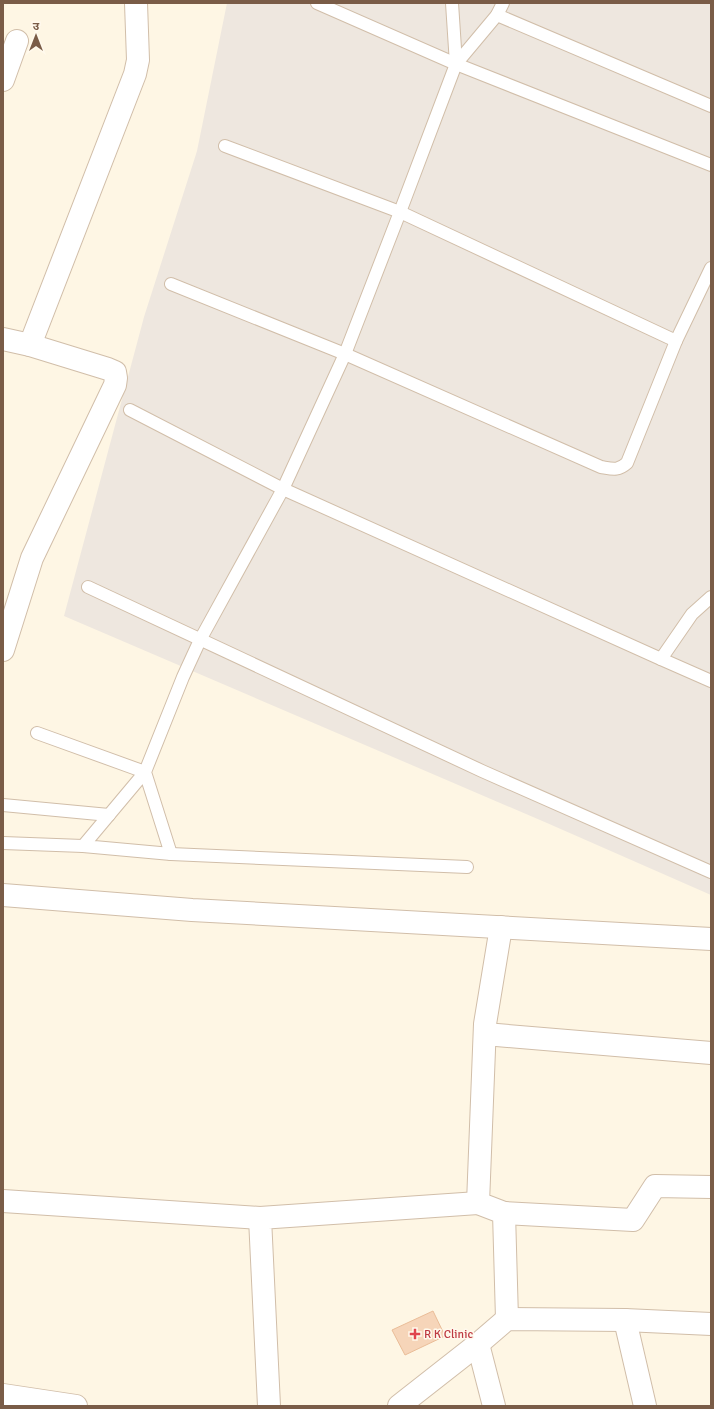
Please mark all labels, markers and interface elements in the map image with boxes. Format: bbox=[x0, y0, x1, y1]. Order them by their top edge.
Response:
north arrow bbox=[16, 16, 56, 56]
text: उ bbox=[33, 20, 40, 33]
place label: R K Clinic bbox=[424, 1327, 473, 1342]
marker: R K Clinic bbox=[409, 1328, 421, 1340]

